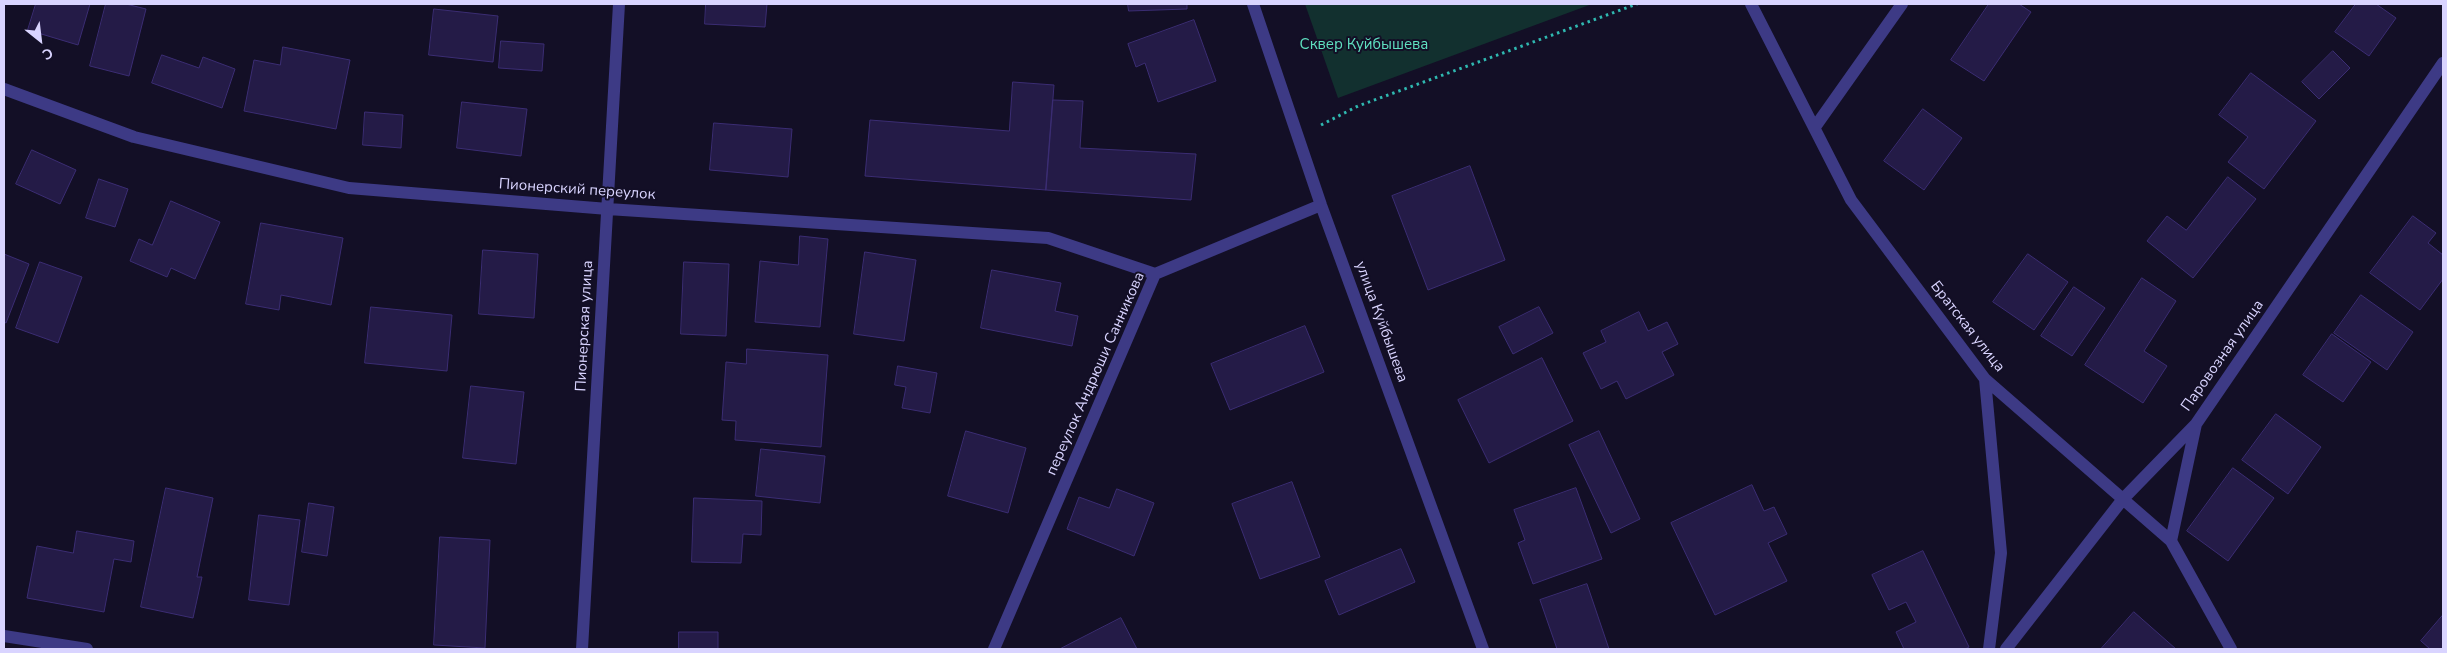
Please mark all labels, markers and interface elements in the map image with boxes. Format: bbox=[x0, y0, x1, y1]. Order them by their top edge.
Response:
north arrow bbox=[15, 15, 65, 65]
park label: Сквер Куйбышева bbox=[1300, 36, 1428, 54]
text: С bbox=[39, 43, 56, 64]
street label: Пионерский переулок bbox=[498, 176, 656, 204]
street label: улица Куйбышева bbox=[1351, 259, 1411, 385]
street label: Пионерская улица bbox=[573, 260, 597, 392]
street label: переулок Андрюши Санникова bbox=[1043, 269, 1149, 479]
street label: Братская улица bbox=[1926, 278, 2008, 376]
street label: Паровозная улица bbox=[2178, 297, 2268, 415]

